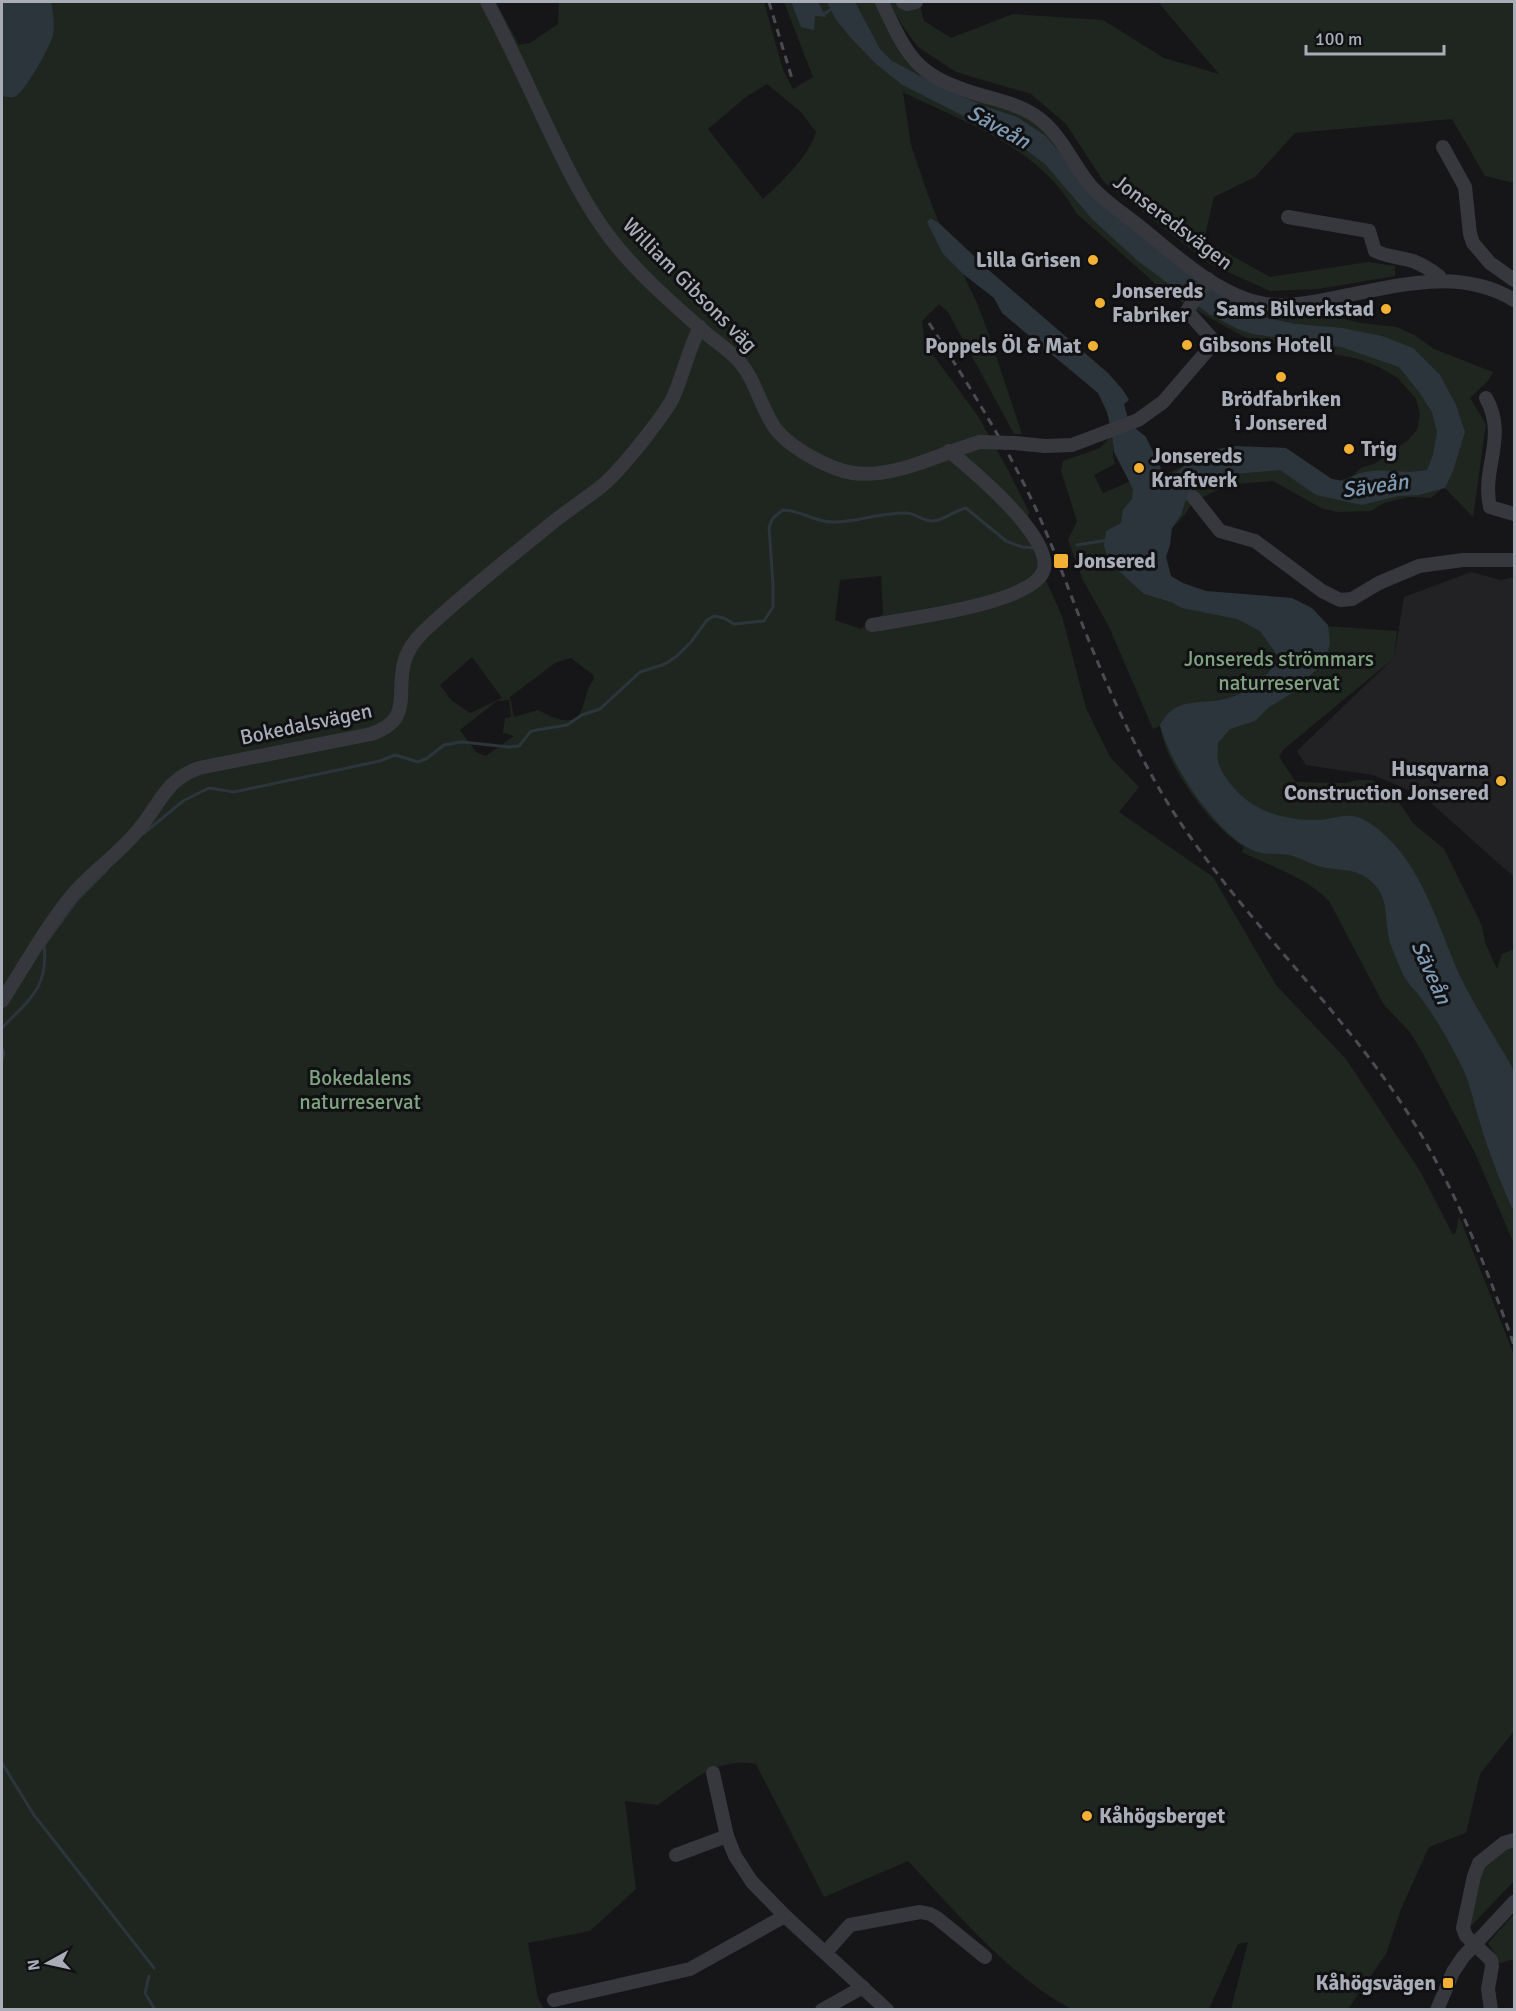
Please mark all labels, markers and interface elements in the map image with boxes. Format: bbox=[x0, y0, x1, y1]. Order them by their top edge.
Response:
scale bar bbox=[1306, 18, 1444, 56]
text: 100 m bbox=[1315, 28, 1362, 50]
water label: Säveån bbox=[963, 98, 1035, 155]
street label: Jonseredsvägen bbox=[1108, 169, 1238, 275]
street label: William Gibsons väg bbox=[617, 212, 763, 358]
place label: Lilla Grisen bbox=[976, 247, 1081, 273]
marker: Lilla Grisen bbox=[1086, 253, 1100, 267]
place label: Jonsereds Fabriker bbox=[1112, 278, 1203, 328]
marker: Jonsereds Fabriker bbox=[1093, 296, 1107, 310]
place label: Sams Bilverkstad bbox=[1216, 296, 1374, 322]
marker: Sams Bilverkstad bbox=[1379, 302, 1393, 316]
place label: Gibsons Hotell bbox=[1199, 332, 1333, 358]
place label: Poppels Öl & Mat bbox=[925, 333, 1081, 359]
marker: Gibsons Hotell bbox=[1180, 338, 1194, 352]
marker: Poppels Öl & Mat bbox=[1086, 339, 1100, 353]
marker: Brödfabriken i Jonsered bbox=[1274, 370, 1288, 384]
place label: Brödfabriken i Jonsered bbox=[1221, 386, 1341, 436]
place label: Trig bbox=[1361, 436, 1397, 462]
marker: Trig bbox=[1342, 442, 1356, 456]
place label: Jonsereds Kraftverk bbox=[1151, 443, 1242, 493]
marker: Jonsereds Kraftverk bbox=[1132, 461, 1146, 475]
water label: Säveån bbox=[1340, 467, 1411, 504]
place label: Jonsered bbox=[1074, 548, 1156, 574]
marker: Jonsered bbox=[1052, 552, 1070, 570]
park label: Jonsereds strömmars naturreservat bbox=[1184, 646, 1374, 696]
street label: Bokedalsvägen bbox=[238, 697, 374, 751]
place label: Husqvarna Construction Jonsered bbox=[1284, 756, 1489, 806]
marker: Husqvarna Construction Jonsered bbox=[1494, 774, 1508, 788]
water label: Säveån bbox=[1406, 936, 1458, 1009]
park label: Bokedalens naturreservat bbox=[299, 1065, 421, 1115]
place label: Kåhögsberget bbox=[1099, 1803, 1225, 1829]
marker: Kåhögsberget bbox=[1080, 1809, 1094, 1823]
north arrow bbox=[18, 1933, 78, 1993]
text: N bbox=[23, 1958, 45, 1972]
place label: Kåhögsvägen bbox=[1315, 1970, 1436, 1996]
marker: Kåhögsvägen bbox=[1441, 1976, 1455, 1990]

